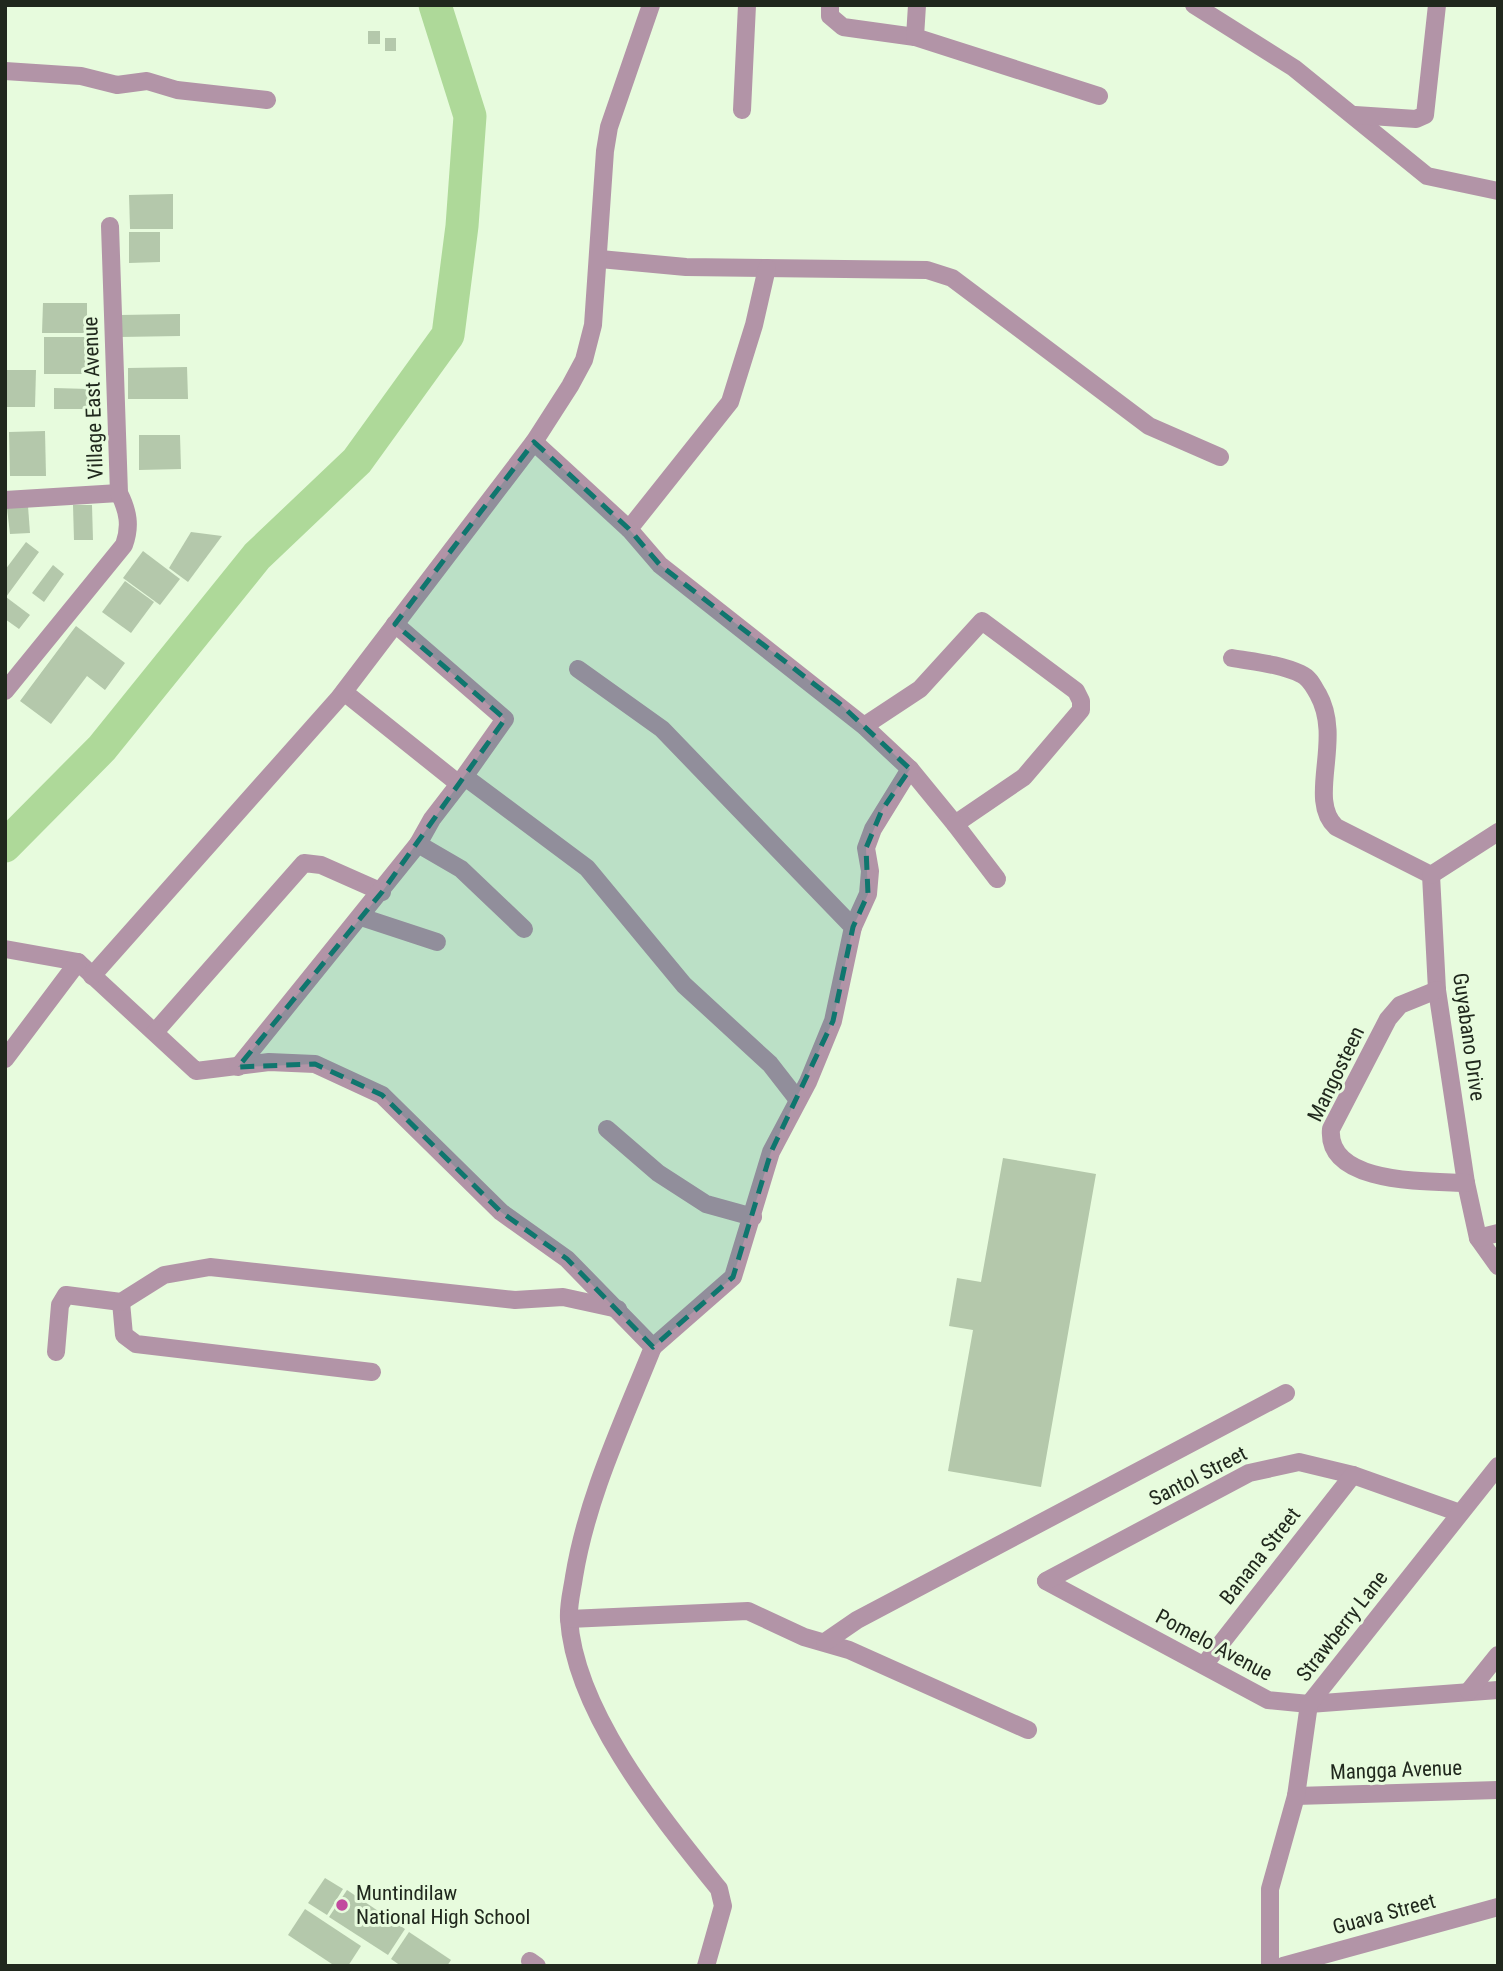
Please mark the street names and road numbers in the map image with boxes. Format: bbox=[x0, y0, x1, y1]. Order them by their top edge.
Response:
street label: Village East Avenue bbox=[78, 316, 108, 480]
street label: Guyabano Drive bbox=[1448, 971, 1490, 1103]
street label: Mangosteen bbox=[1303, 1023, 1369, 1125]
street label: Santol Street bbox=[1145, 1441, 1251, 1511]
street label: Banana Street bbox=[1215, 1503, 1305, 1609]
street label: Strawberry Lane bbox=[1291, 1566, 1393, 1686]
street label: Pomelo Avenue bbox=[1152, 1604, 1276, 1686]
street label: Mangga Avenue bbox=[1330, 1756, 1463, 1784]
street label: Guava Street bbox=[1330, 1889, 1438, 1939]

